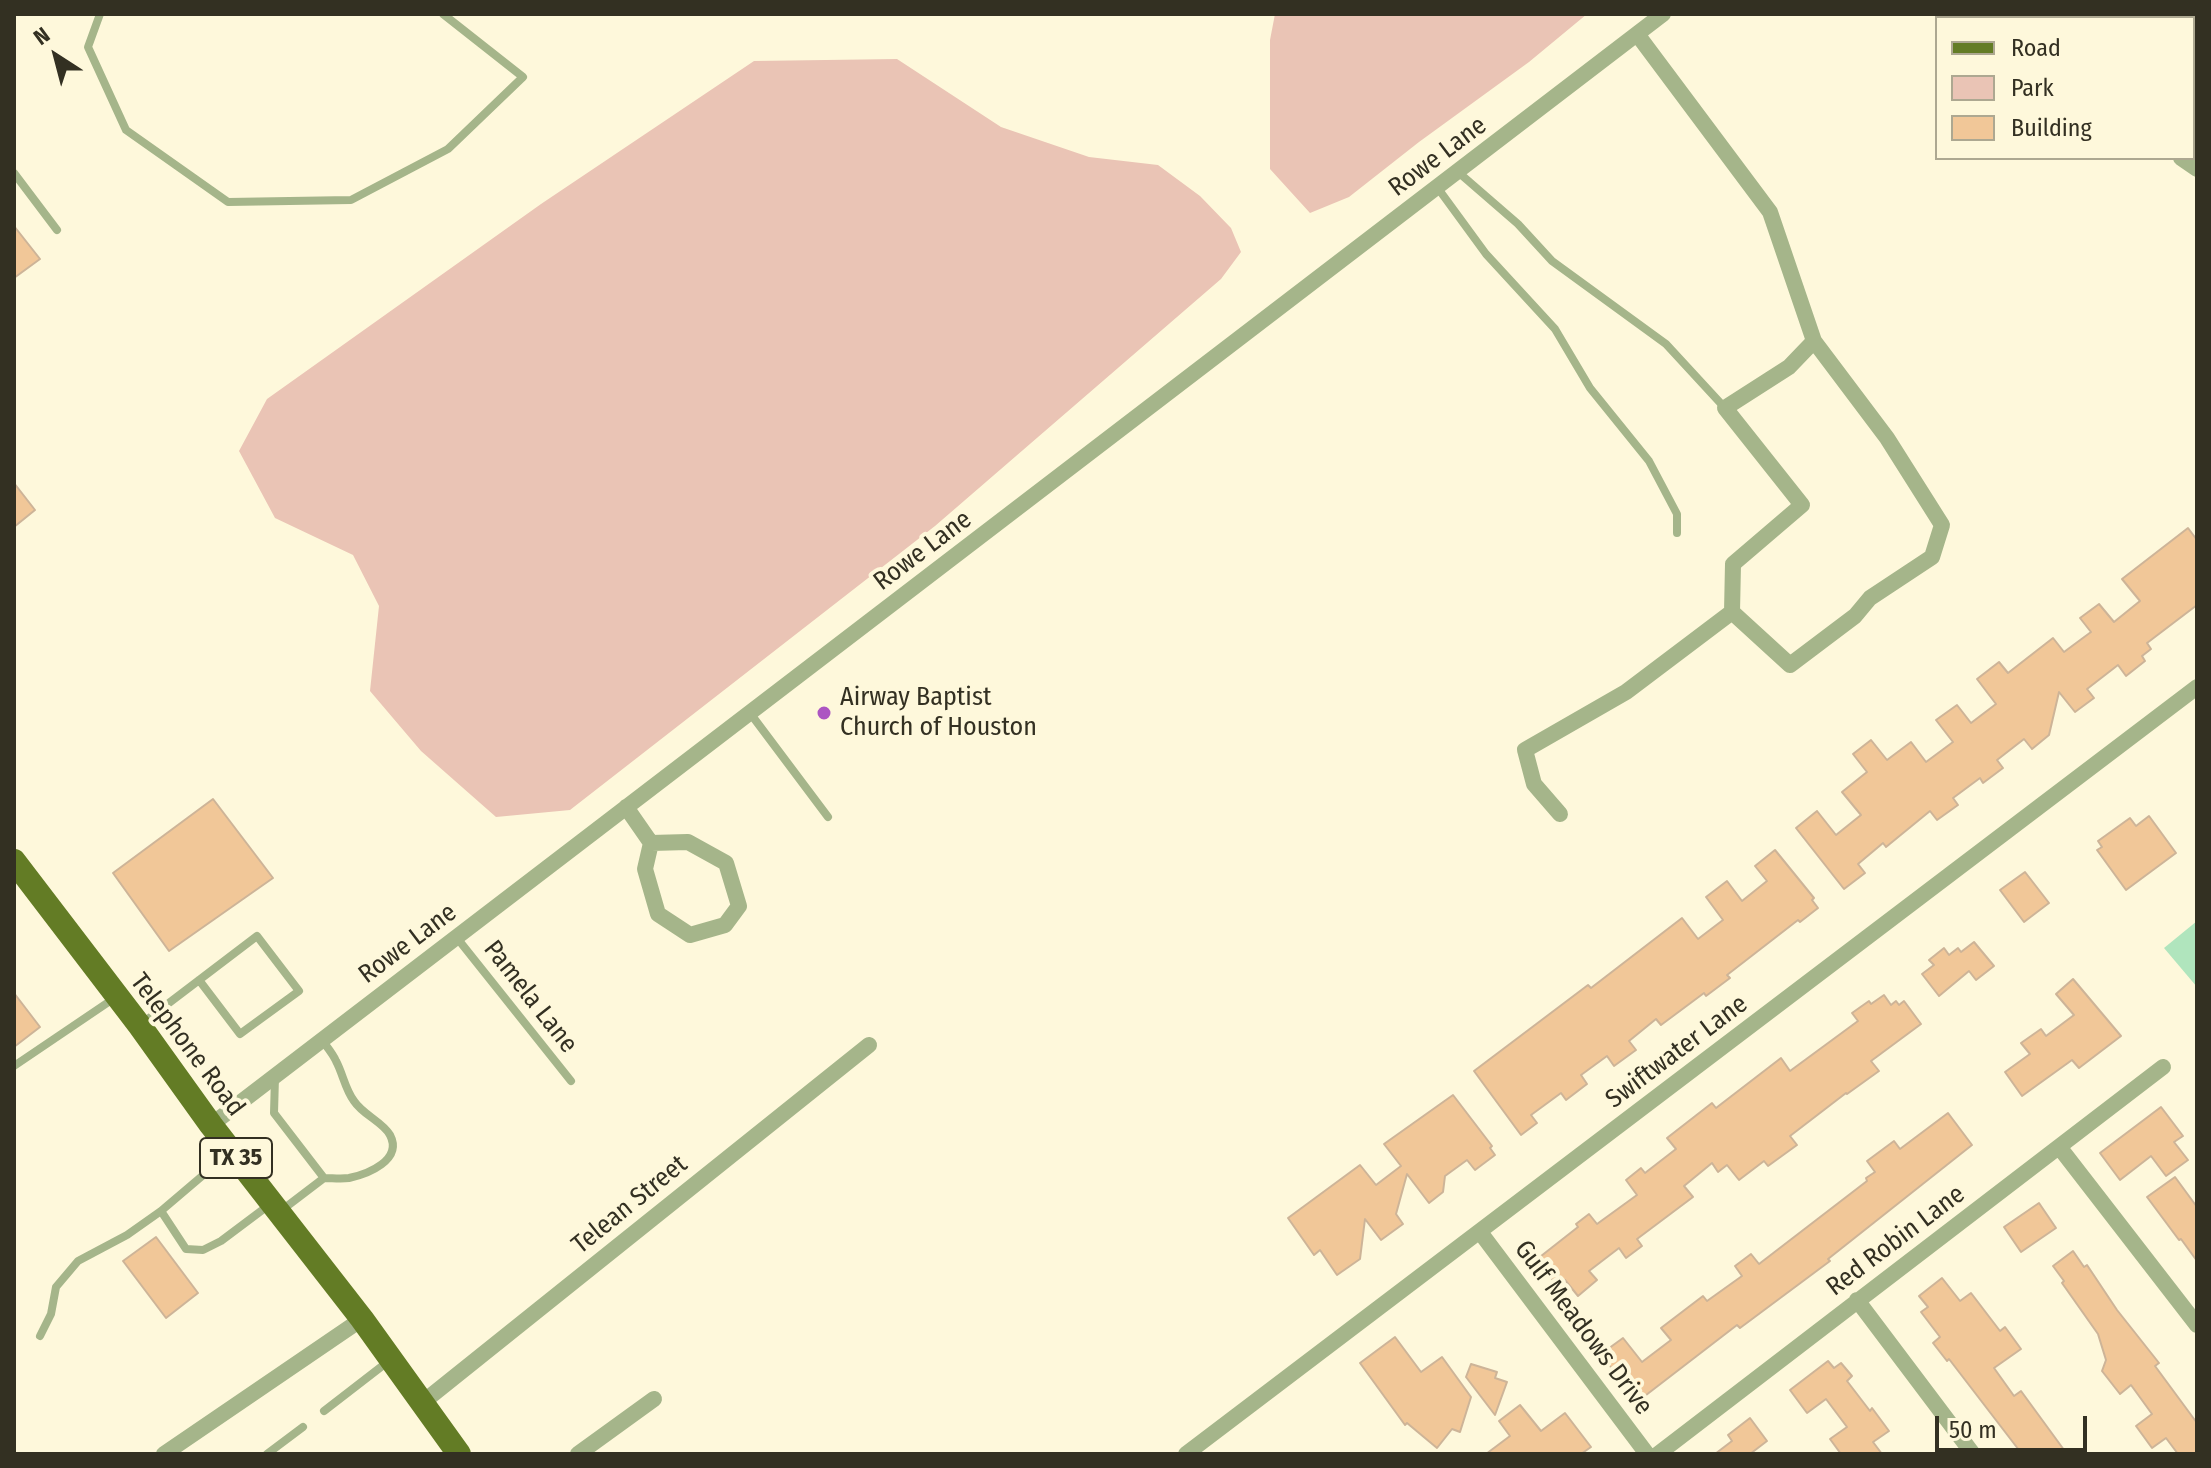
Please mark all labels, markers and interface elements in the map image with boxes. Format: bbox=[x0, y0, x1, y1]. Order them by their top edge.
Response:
north arrow bbox=[16, 16, 96, 96]
legend bbox=[1935, 16, 2195, 160]
text: N bbox=[28, 21, 55, 51]
text: Road bbox=[2011, 34, 2061, 62]
text: Park bbox=[2011, 74, 2054, 102]
street label: Rowe Lane bbox=[1383, 110, 1493, 204]
text: Building bbox=[2011, 114, 2092, 142]
street label: Rowe Lane bbox=[868, 504, 978, 598]
place label: Airway Baptist Church of Houston bbox=[840, 682, 1037, 744]
marker: Airway Baptist Church of Houston bbox=[815, 704, 833, 722]
street label: Rowe Lane bbox=[353, 897, 463, 991]
street label: Pamela Lane bbox=[476, 935, 584, 1059]
street label: Telephone Road bbox=[123, 967, 251, 1123]
street label: Swiftwater Lane bbox=[1600, 989, 1754, 1115]
road number: TX 35 bbox=[200, 1138, 272, 1178]
street label: Telean Street bbox=[566, 1149, 694, 1261]
street label: Red Robin Lane bbox=[1821, 1179, 1971, 1303]
street label: Gulf Meadows Drive bbox=[1507, 1235, 1659, 1421]
scale bar bbox=[1939, 1400, 2091, 1450]
text: 50 m bbox=[1949, 1416, 1997, 1444]

